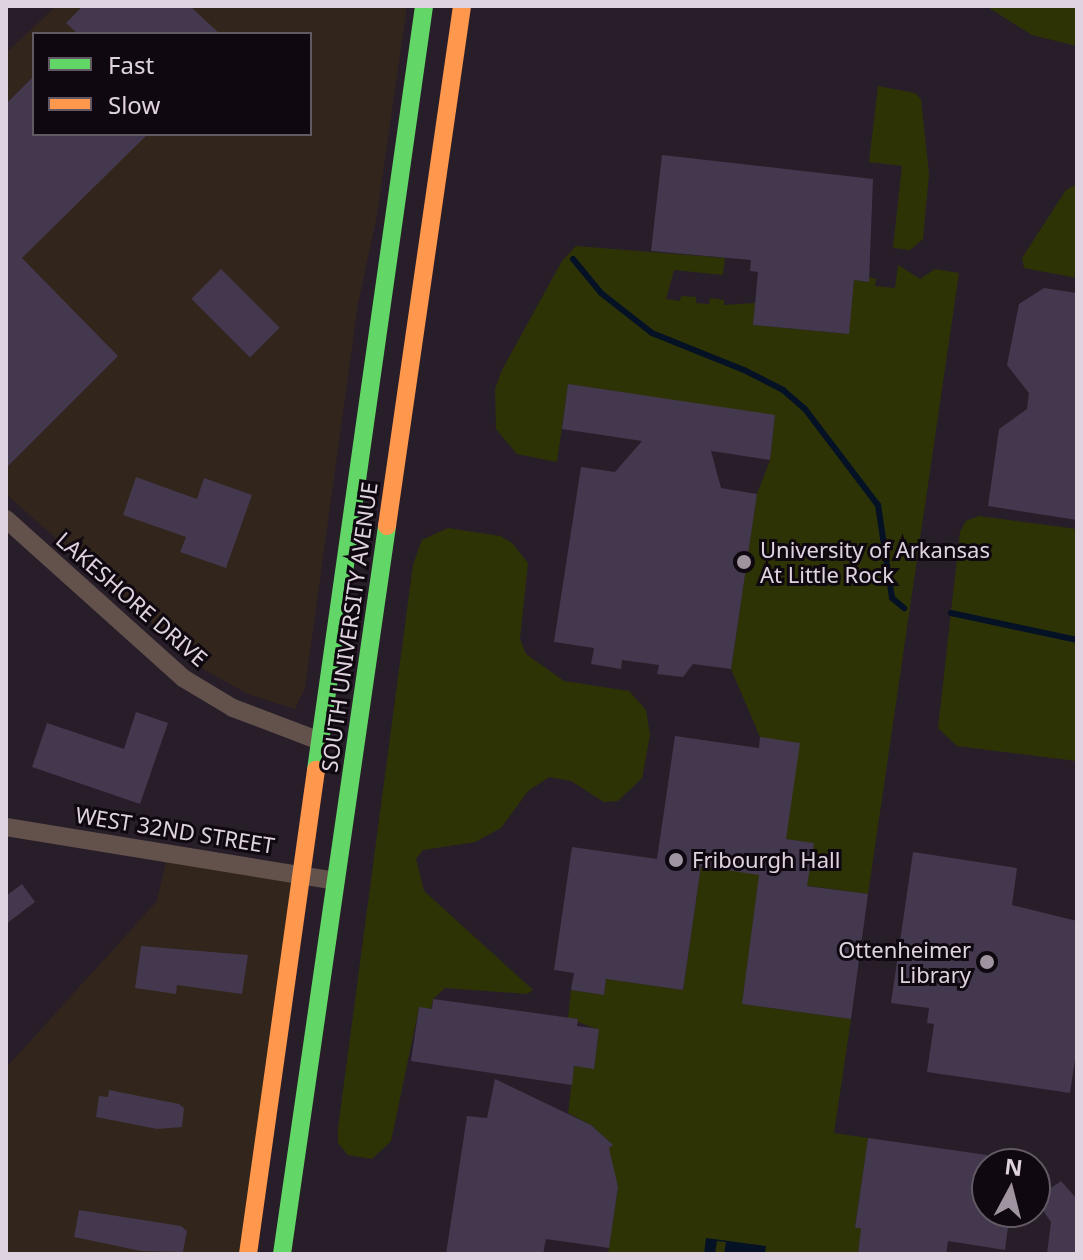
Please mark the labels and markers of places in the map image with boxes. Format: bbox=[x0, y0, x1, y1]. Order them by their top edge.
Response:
place label: University of Arkansas At Little Rock bbox=[760, 536, 990, 588]
marker: University of Arkansas At Little Rock bbox=[735, 553, 753, 571]
place label: Fribourgh Hall bbox=[692, 847, 840, 873]
marker: Fribourgh Hall bbox=[667, 851, 685, 869]
place label: Ottenheimer Library bbox=[838, 936, 971, 988]
marker: Ottenheimer Library bbox=[978, 953, 996, 971]

